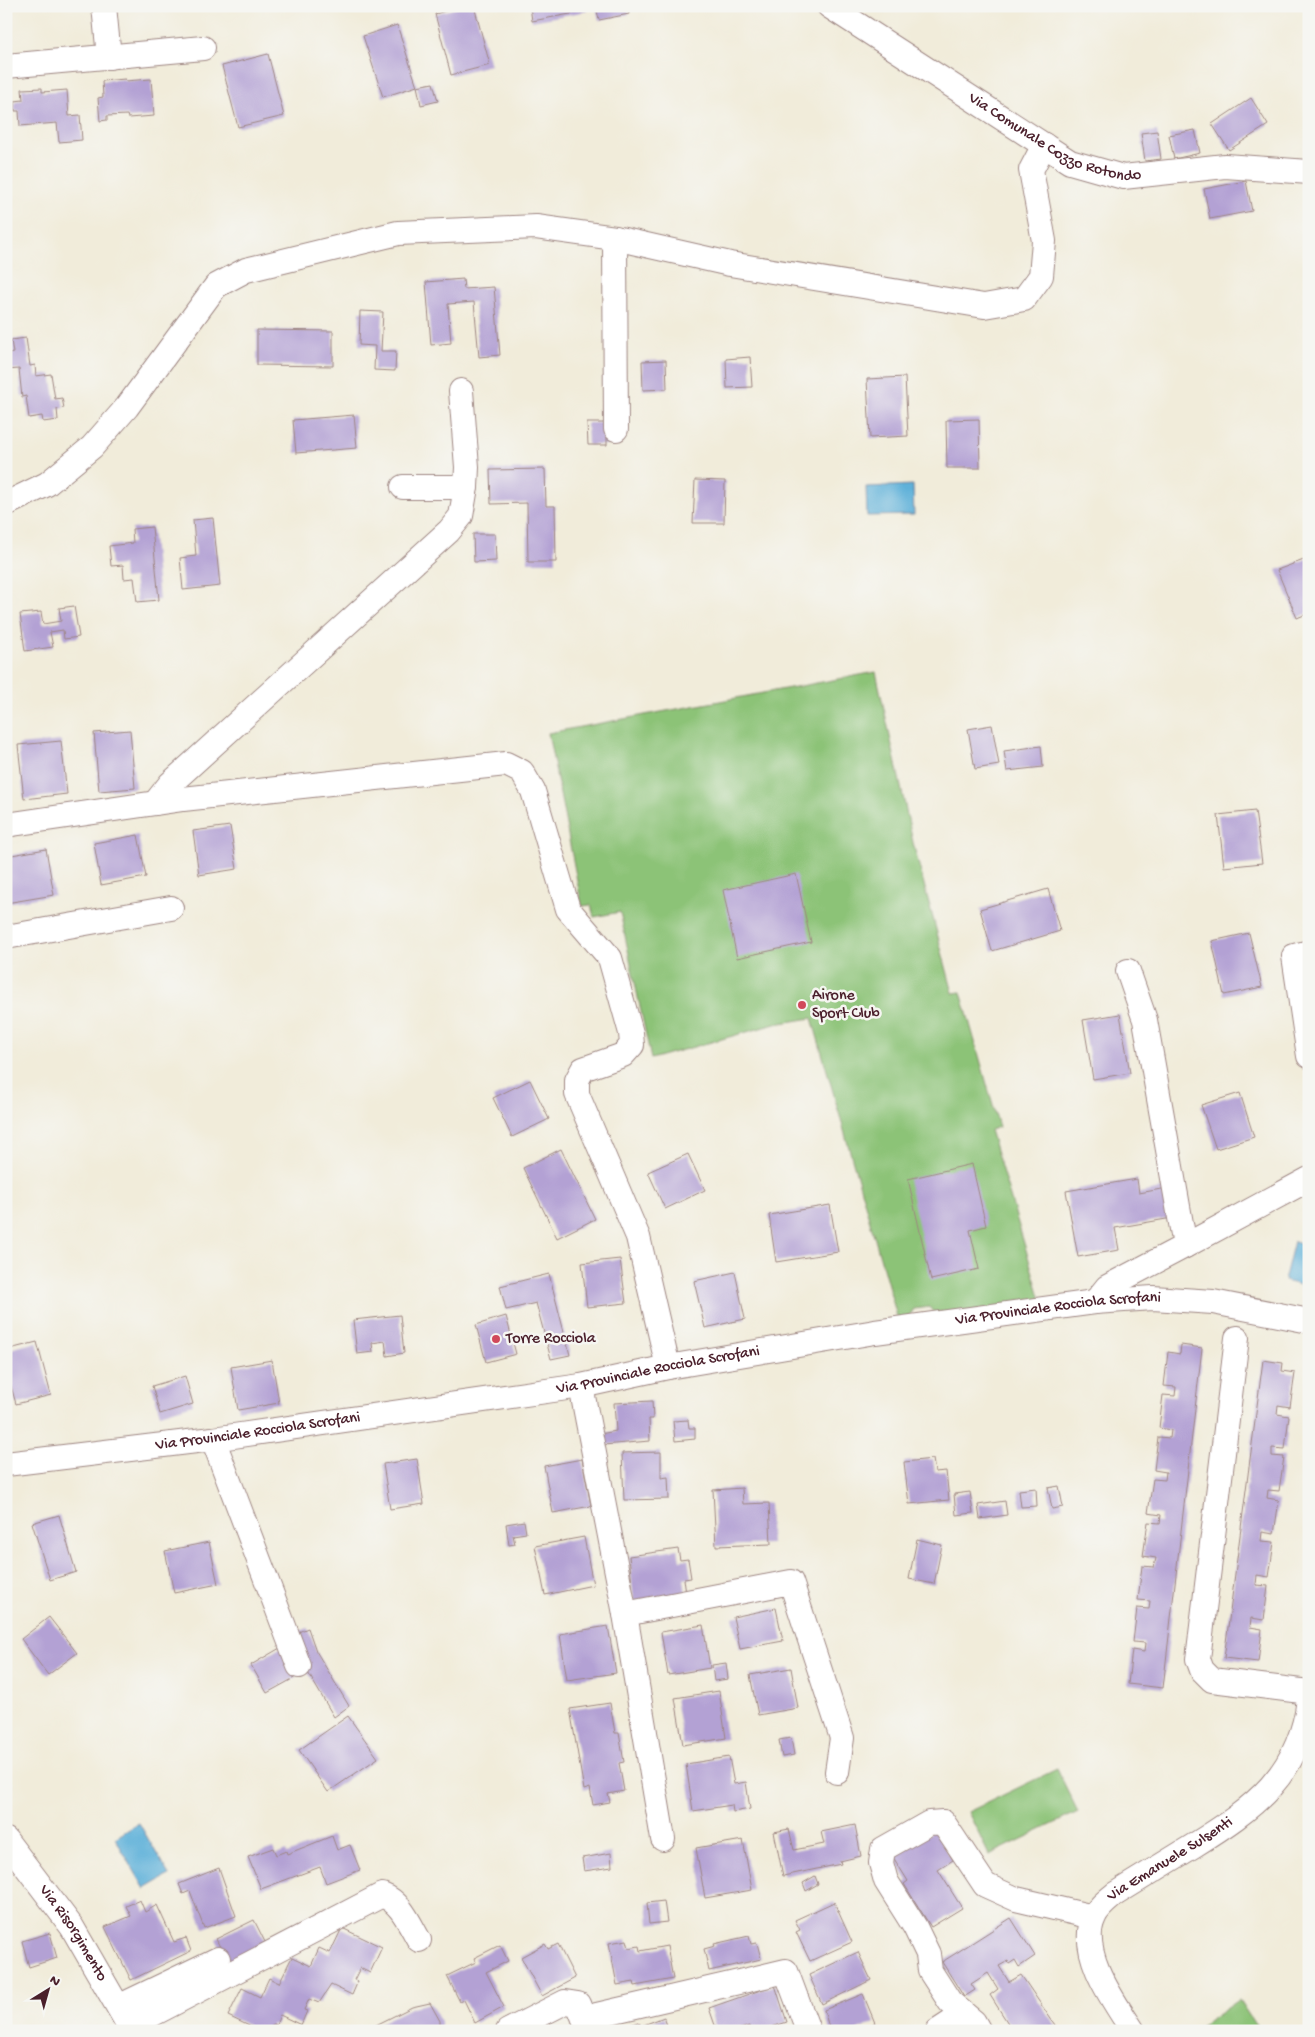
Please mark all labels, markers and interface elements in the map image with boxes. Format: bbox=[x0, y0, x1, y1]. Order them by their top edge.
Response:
street label: Via Comunale Cozzo Rotondo bbox=[964, 88, 1142, 186]
place label: Airone Sport Club bbox=[812, 987, 880, 1024]
marker: Airone Sport Club bbox=[796, 999, 808, 1011]
street label: Via Provinciale Rocciola Scrofani bbox=[953, 1288, 1162, 1331]
place label: Torre Rocciola bbox=[505, 1330, 597, 1349]
marker: Torre Rocciola bbox=[490, 1333, 502, 1345]
street label: Via Provinciale Rocciola Scrofani bbox=[554, 1342, 761, 1399]
street label: Via Provinciale Rocciola Scrofani bbox=[153, 1408, 362, 1455]
street label: Via Emanuele Sulsenti bbox=[1103, 1813, 1237, 1907]
street label: Via Risorgimento bbox=[34, 1881, 111, 1985]
north arrow bbox=[22, 1964, 72, 2014]
text: N bbox=[46, 1972, 63, 1991]

